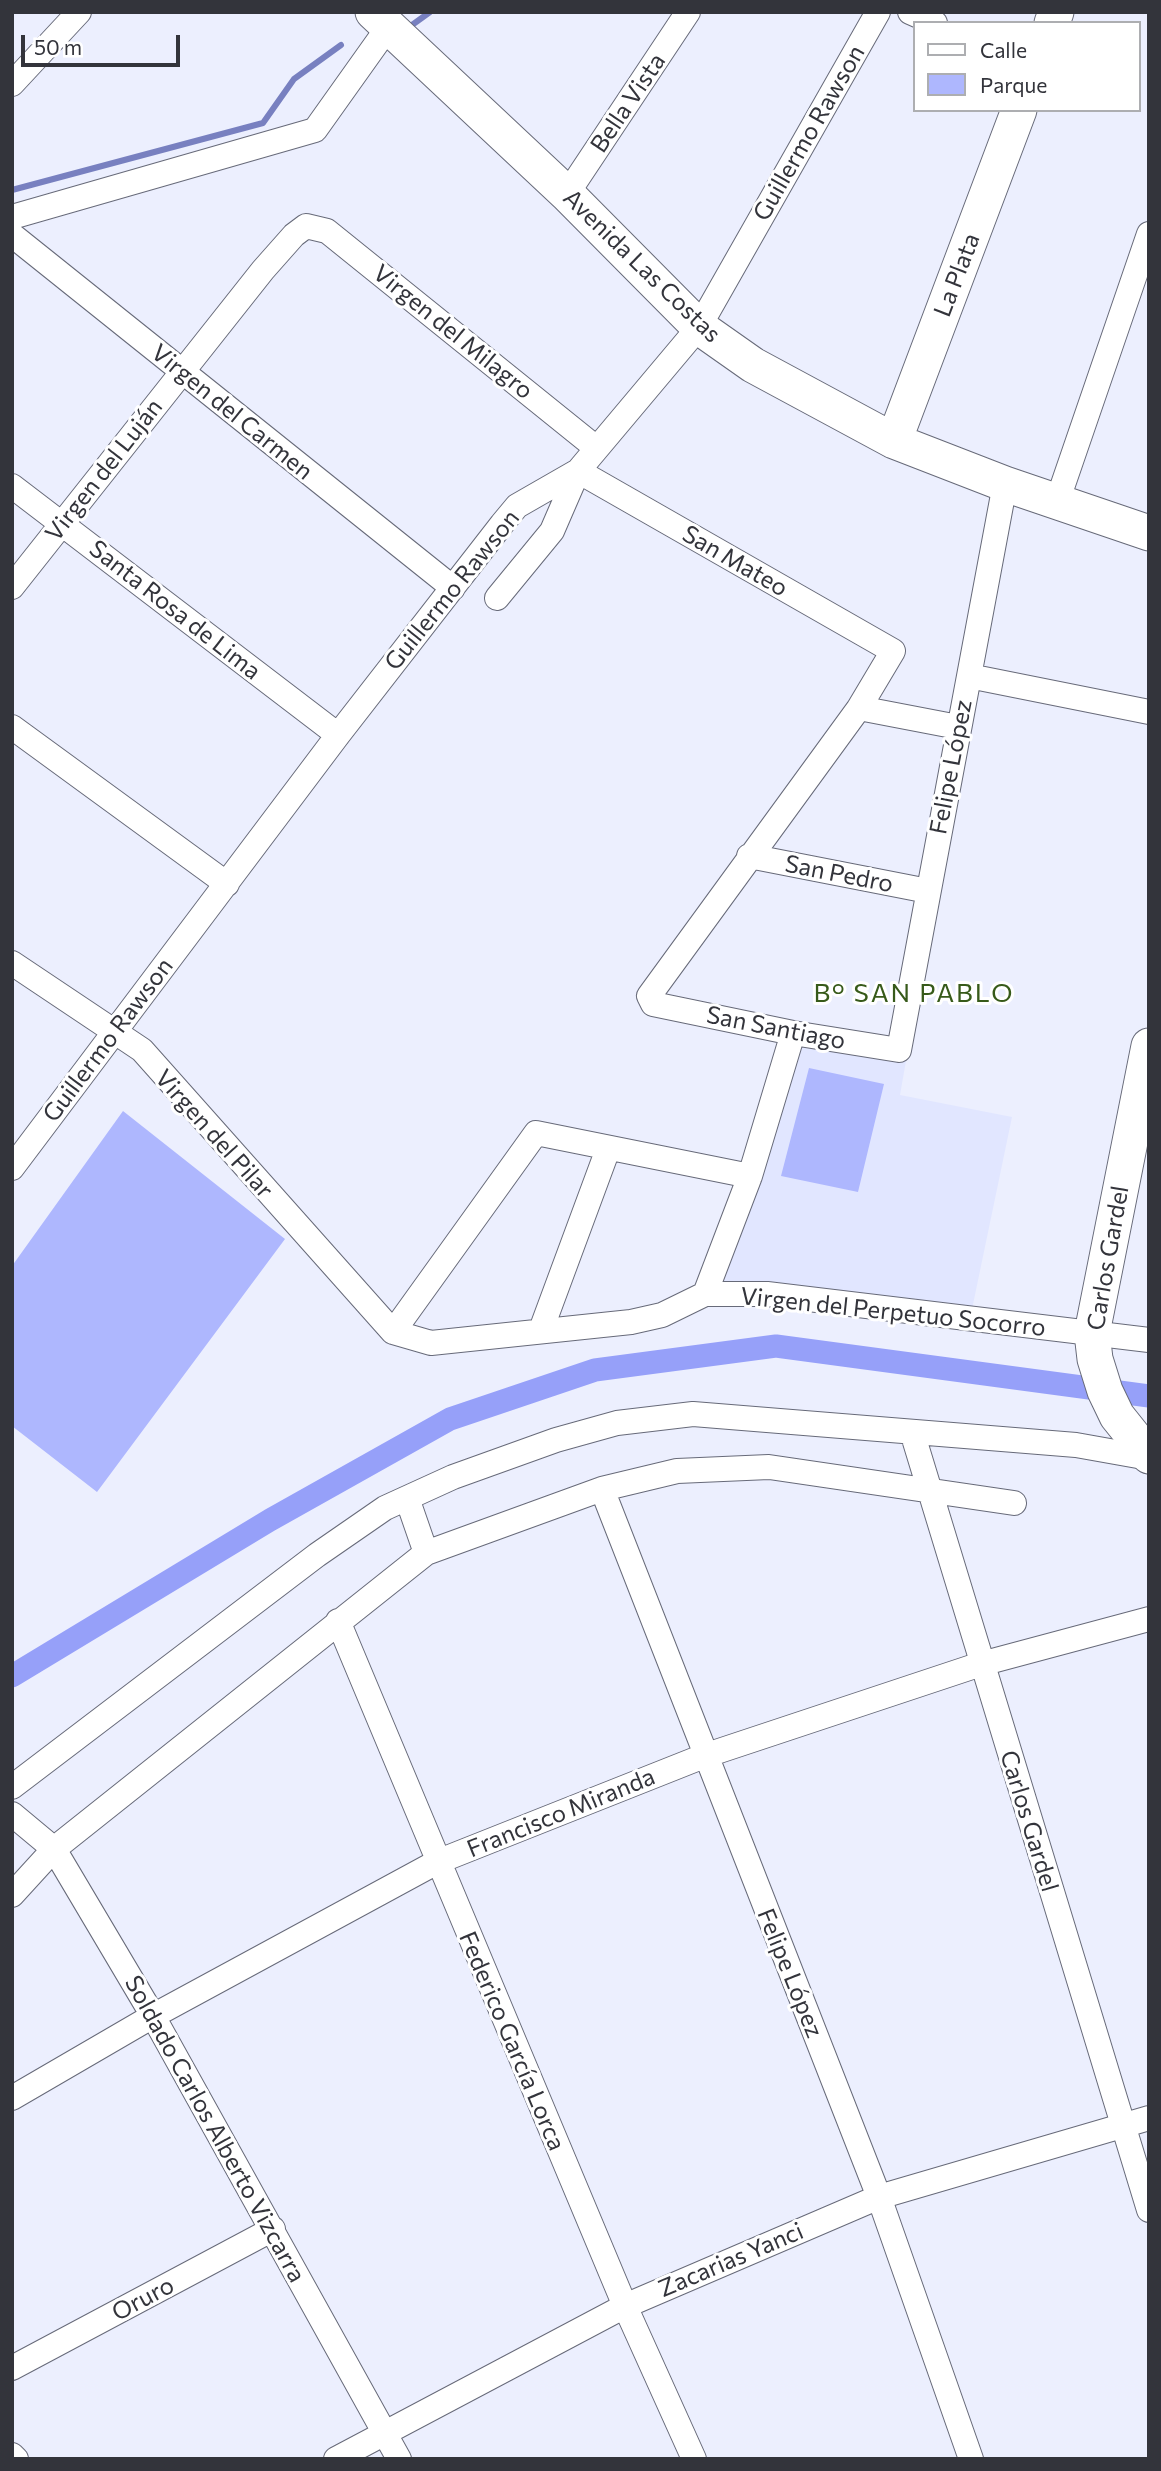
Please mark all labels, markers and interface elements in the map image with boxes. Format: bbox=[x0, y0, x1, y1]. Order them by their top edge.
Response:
scale bar bbox=[24, 21, 184, 65]
legend bbox=[912, 21, 1140, 112]
text: 50 m bbox=[34, 34, 82, 59]
text: Calle bbox=[980, 37, 1027, 62]
street label: Guillermo Rawson bbox=[747, 40, 871, 226]
street label: Bella Vista bbox=[584, 48, 672, 158]
text: Parque bbox=[980, 72, 1047, 97]
street label: Avenida Las Costas bbox=[557, 184, 727, 348]
street label: La Plata bbox=[928, 229, 986, 321]
street label: Virgen del Milagro bbox=[367, 259, 539, 405]
street label: Virgen del Carmen bbox=[146, 338, 318, 486]
street label: Virgen del Luján bbox=[39, 393, 169, 547]
street label: Guillermo Rawson bbox=[379, 504, 525, 676]
street label: San Mateo bbox=[677, 519, 793, 603]
street label: Santa Rosa de Lima bbox=[84, 534, 266, 686]
street label: Felipe López bbox=[924, 697, 978, 837]
street label: San Pedro bbox=[782, 849, 896, 899]
street label: Guillermo Rawson bbox=[37, 952, 179, 1128]
district label: B° SAN PABLO bbox=[815, 977, 1013, 1009]
street label: San Santiago bbox=[704, 1000, 848, 1056]
street label: Virgen del Pilar bbox=[149, 1064, 279, 1204]
street label: Carlos Gardel bbox=[1081, 1183, 1135, 1333]
street label: Virgen del Perpetuo Socorro bbox=[739, 1282, 1047, 1342]
street label: Carlos Gardel bbox=[994, 1747, 1064, 1895]
street label: Francisco Miranda bbox=[463, 1762, 659, 1864]
street label: Felipe López bbox=[751, 1904, 829, 2042]
street label: Federico García Lorca bbox=[453, 1927, 571, 2155]
street label: Soldado Carlos Alberto Vizcarra bbox=[118, 1971, 312, 2287]
street label: Zacarias Yanci bbox=[654, 2217, 808, 2303]
street label: Oruro bbox=[107, 2271, 179, 2327]

